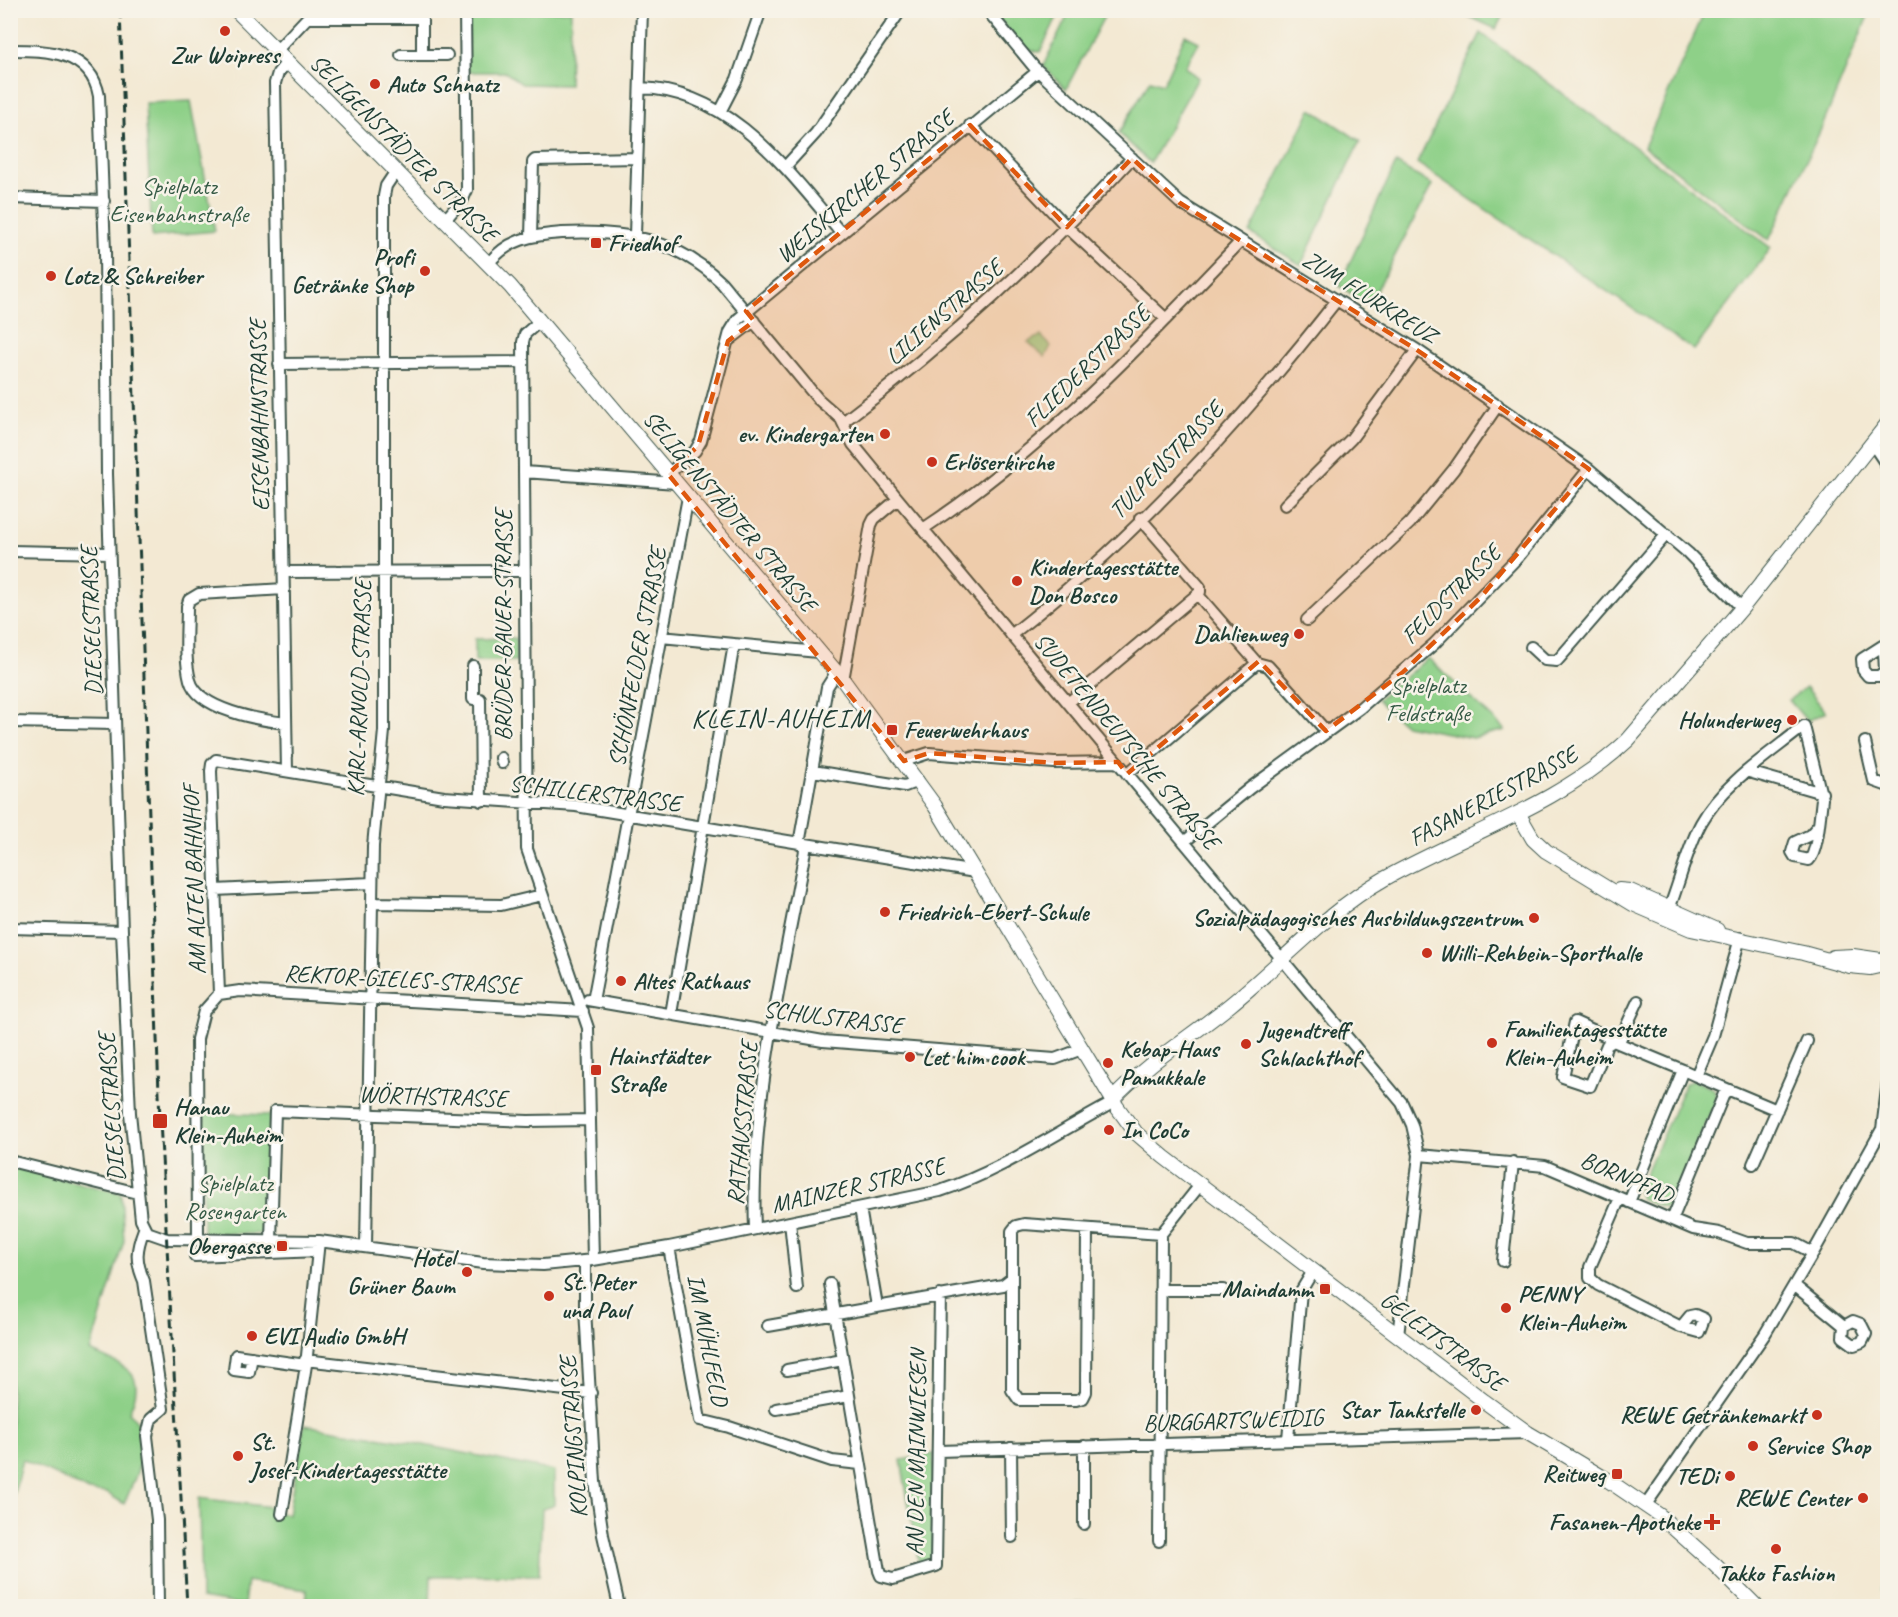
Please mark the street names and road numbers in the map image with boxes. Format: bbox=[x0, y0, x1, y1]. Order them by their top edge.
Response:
street label: SELIGENSTÄDTER STRASSE bbox=[303, 47, 507, 251]
street label: WEISKIRCHER STRASSE bbox=[770, 101, 962, 269]
street label: ZUM FLURKREUZ bbox=[1297, 244, 1446, 352]
street label: LILIENSTRASSE bbox=[879, 251, 1011, 371]
street label: FLIEDERSTRASSE bbox=[1018, 297, 1158, 433]
street label: EISENBAHNSTRASSE bbox=[242, 316, 276, 511]
street label: TULPENSTRASSE bbox=[1102, 393, 1232, 525]
street label: SELIGENSTÄDTER STRASSE bbox=[637, 404, 825, 620]
street label: BRÜDER-BAUER-STRASSE bbox=[488, 506, 518, 741]
street label: FELDSTRASSE bbox=[1395, 536, 1509, 650]
street label: SCHÖNFELDER STRASSE bbox=[601, 542, 674, 769]
street label: DIESELSTRASSE bbox=[73, 543, 109, 696]
street label: KARL-ARNOLD-STRASSE bbox=[340, 576, 378, 797]
street label: SUDETENDEUTSCHE STRASSE bbox=[1027, 626, 1228, 858]
street label: FASANERIESTRASSE bbox=[1404, 738, 1585, 853]
street label: SCHILLERSTRASSE bbox=[508, 768, 686, 819]
street label: AM ALTEN BAHNHOF bbox=[176, 781, 212, 975]
street label: REKTOR-GIELES-STRASSE bbox=[283, 958, 524, 1000]
street label: SCHULSTRASSE bbox=[762, 994, 907, 1041]
street label: DIESELSTRASSE bbox=[91, 1028, 131, 1183]
street label: RATHAUSSTRASSE bbox=[720, 1037, 764, 1206]
street label: WÖRTHSTRASSE bbox=[358, 1078, 510, 1114]
street label: BORNPFAD bbox=[1576, 1144, 1680, 1211]
street label: MAINZER STRASSE bbox=[768, 1150, 950, 1220]
street label: IM MÜHLFELD bbox=[681, 1272, 736, 1410]
street label: GELEITSTRASSE bbox=[1375, 1284, 1514, 1399]
street label: AN DEN MAINWIESEN bbox=[899, 1346, 933, 1556]
street label: KOLPINGSTRASSE bbox=[552, 1352, 594, 1519]
street label: BURGGARTSWEIDIG bbox=[1143, 1402, 1326, 1438]

